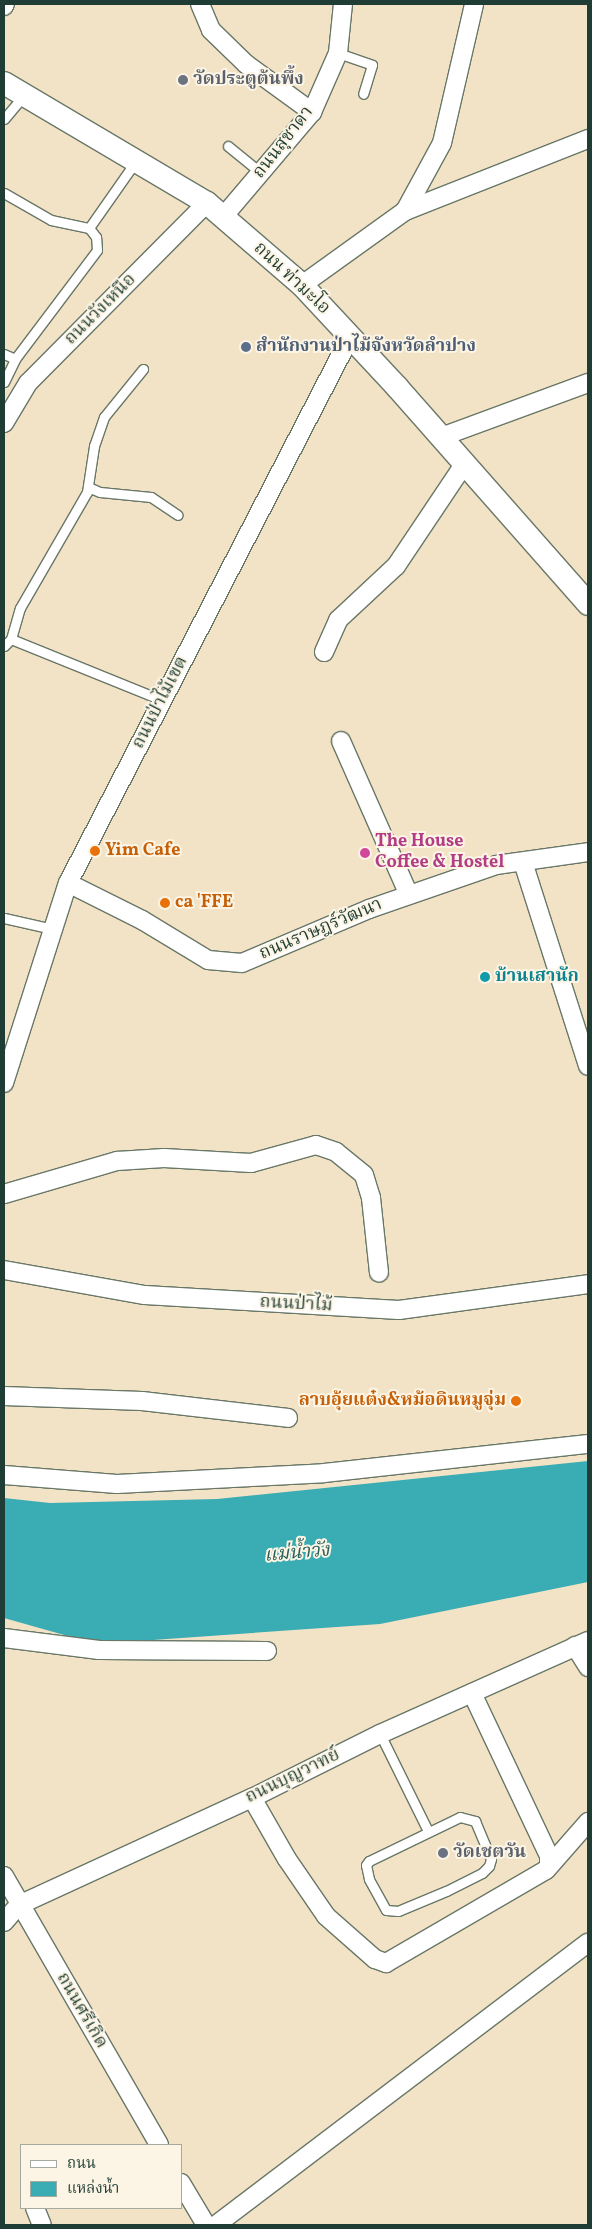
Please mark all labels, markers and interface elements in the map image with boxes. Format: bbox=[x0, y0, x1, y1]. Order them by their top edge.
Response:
place label: วัดประตูต้นพึ้ง bbox=[193, 69, 304, 91]
marker: วัดประตูต้นพึ้ง bbox=[177, 74, 189, 86]
street label: ถนนสุชาดา bbox=[249, 103, 319, 183]
street label: ถนน ท่ามะโอ bbox=[248, 238, 334, 320]
street label: ถนนวังเหนือ bbox=[61, 270, 141, 350]
place label: สำนักงานป่าไม้จังหวัดลำปาง bbox=[256, 336, 476, 358]
marker: สำนักงานป่าไม้จังหวัดลำปาง bbox=[240, 341, 252, 353]
street label: ถนนป่าไม้เขต bbox=[128, 653, 194, 753]
place label: The House Coffee & Hostel bbox=[375, 832, 504, 874]
place label: Yim Cafe bbox=[105, 840, 180, 862]
marker: Yim Cafe bbox=[89, 845, 101, 857]
marker: The House Coffee & Hostel bbox=[359, 847, 371, 859]
place label: ca 'FFE bbox=[175, 892, 233, 914]
street label: ถนนราษฎร์วัฒนา bbox=[256, 894, 386, 966]
marker: ca 'FFE bbox=[159, 897, 171, 909]
place label: บ้านเสานัก bbox=[495, 966, 579, 988]
marker: บ้านเสานัก bbox=[479, 971, 491, 983]
street label: ถนนป่าไม้ bbox=[259, 1292, 333, 1318]
place label: ลาบอุ้ยแต๋ง&หม้อดินหมูจุ่ม bbox=[299, 1390, 506, 1412]
marker: ลาบอุ้ยแต๋ง&หม้อดินหมูจุ่ม bbox=[510, 1395, 522, 1407]
water label: แม่น้ำวัง bbox=[263, 1540, 331, 1568]
street label: ถนนบุญวาทย์ bbox=[242, 1745, 344, 1809]
place label: วัดเชตวัน bbox=[453, 1842, 526, 1864]
marker: วัดเชตวัน bbox=[437, 1847, 449, 1859]
street label: ถนนศรีเกิด bbox=[51, 1969, 111, 2053]
legend bbox=[20, 2144, 182, 2209]
text: ถนน bbox=[67, 2154, 96, 2175]
text: แหล่งน้ำ bbox=[67, 2179, 119, 2200]

